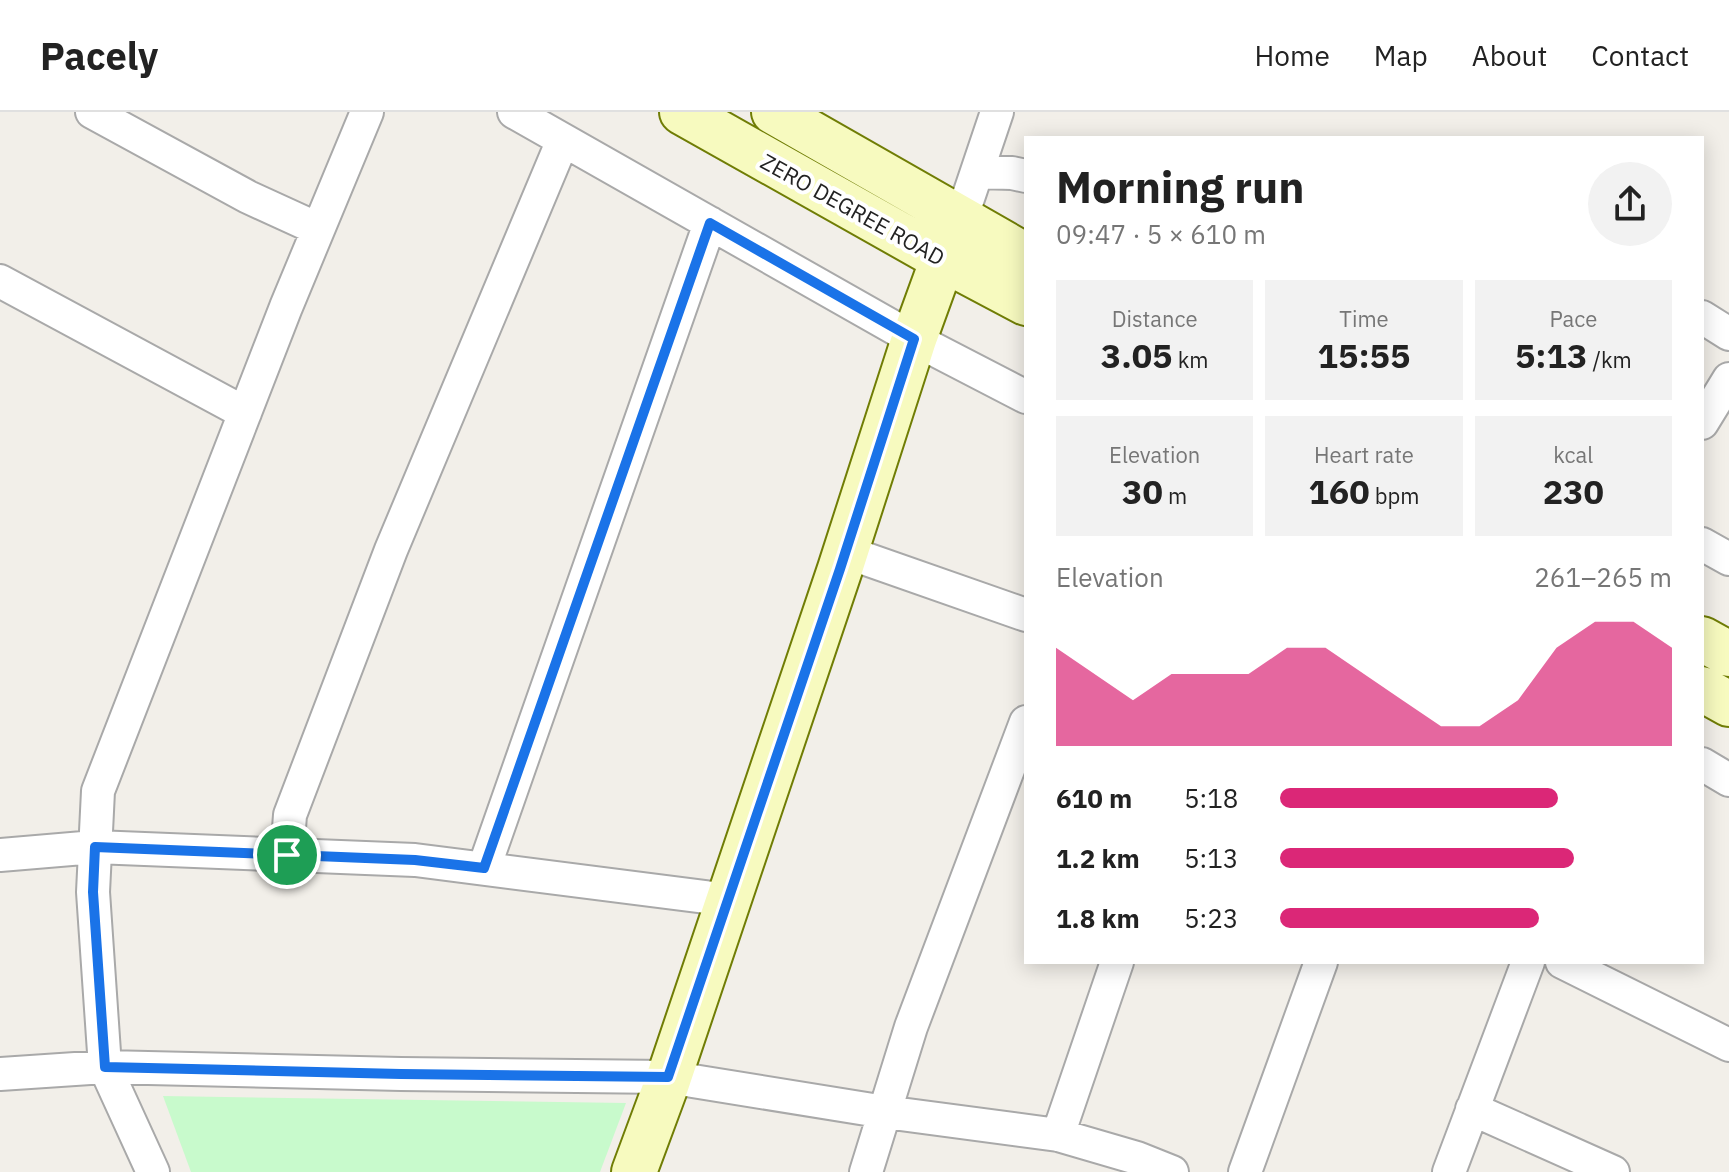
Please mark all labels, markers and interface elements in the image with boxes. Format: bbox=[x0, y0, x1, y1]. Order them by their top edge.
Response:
text: Pacely bbox=[40, 31, 158, 80]
text: Home bbox=[1254, 37, 1330, 74]
text: Map bbox=[1374, 37, 1428, 74]
text: About bbox=[1472, 37, 1547, 74]
text: Contact bbox=[1591, 37, 1689, 74]
street label: ZERO DEGREE ROAD bbox=[756, 146, 950, 272]
text: Morning run bbox=[1056, 158, 1305, 215]
button: share bbox=[1588, 162, 1672, 246]
text: 09:47 · 5 × 610 m bbox=[1056, 217, 1266, 251]
text: Distance bbox=[1112, 304, 1198, 333]
text: Time bbox=[1339, 304, 1389, 333]
text: Pace bbox=[1549, 304, 1597, 333]
text: 3.05 bbox=[1101, 333, 1173, 377]
text: 15:55 bbox=[1318, 333, 1410, 377]
text: 5:13 bbox=[1515, 333, 1587, 377]
text: km bbox=[1173, 345, 1209, 374]
text: /km bbox=[1587, 345, 1632, 374]
text: Elevation bbox=[1109, 440, 1200, 469]
text: Heart rate bbox=[1314, 440, 1414, 469]
text: kcal bbox=[1553, 440, 1593, 469]
text: 30 bbox=[1122, 469, 1163, 513]
text: 160 bbox=[1308, 469, 1370, 513]
text: 230 bbox=[1543, 469, 1604, 513]
text: m bbox=[1163, 481, 1187, 510]
text: bpm bbox=[1370, 481, 1420, 510]
text: Elevation bbox=[1056, 560, 1164, 594]
text: 261–265 m bbox=[1534, 560, 1672, 594]
text: 610 m bbox=[1056, 781, 1132, 815]
text: 5:18 bbox=[1184, 781, 1238, 815]
pin bbox=[253, 821, 321, 889]
icon: arrive bbox=[265, 833, 309, 877]
text: 1.2 km bbox=[1056, 841, 1140, 875]
text: 5:13 bbox=[1184, 841, 1238, 875]
text: 1.8 km bbox=[1056, 901, 1140, 935]
text: 5:23 bbox=[1184, 901, 1238, 935]

